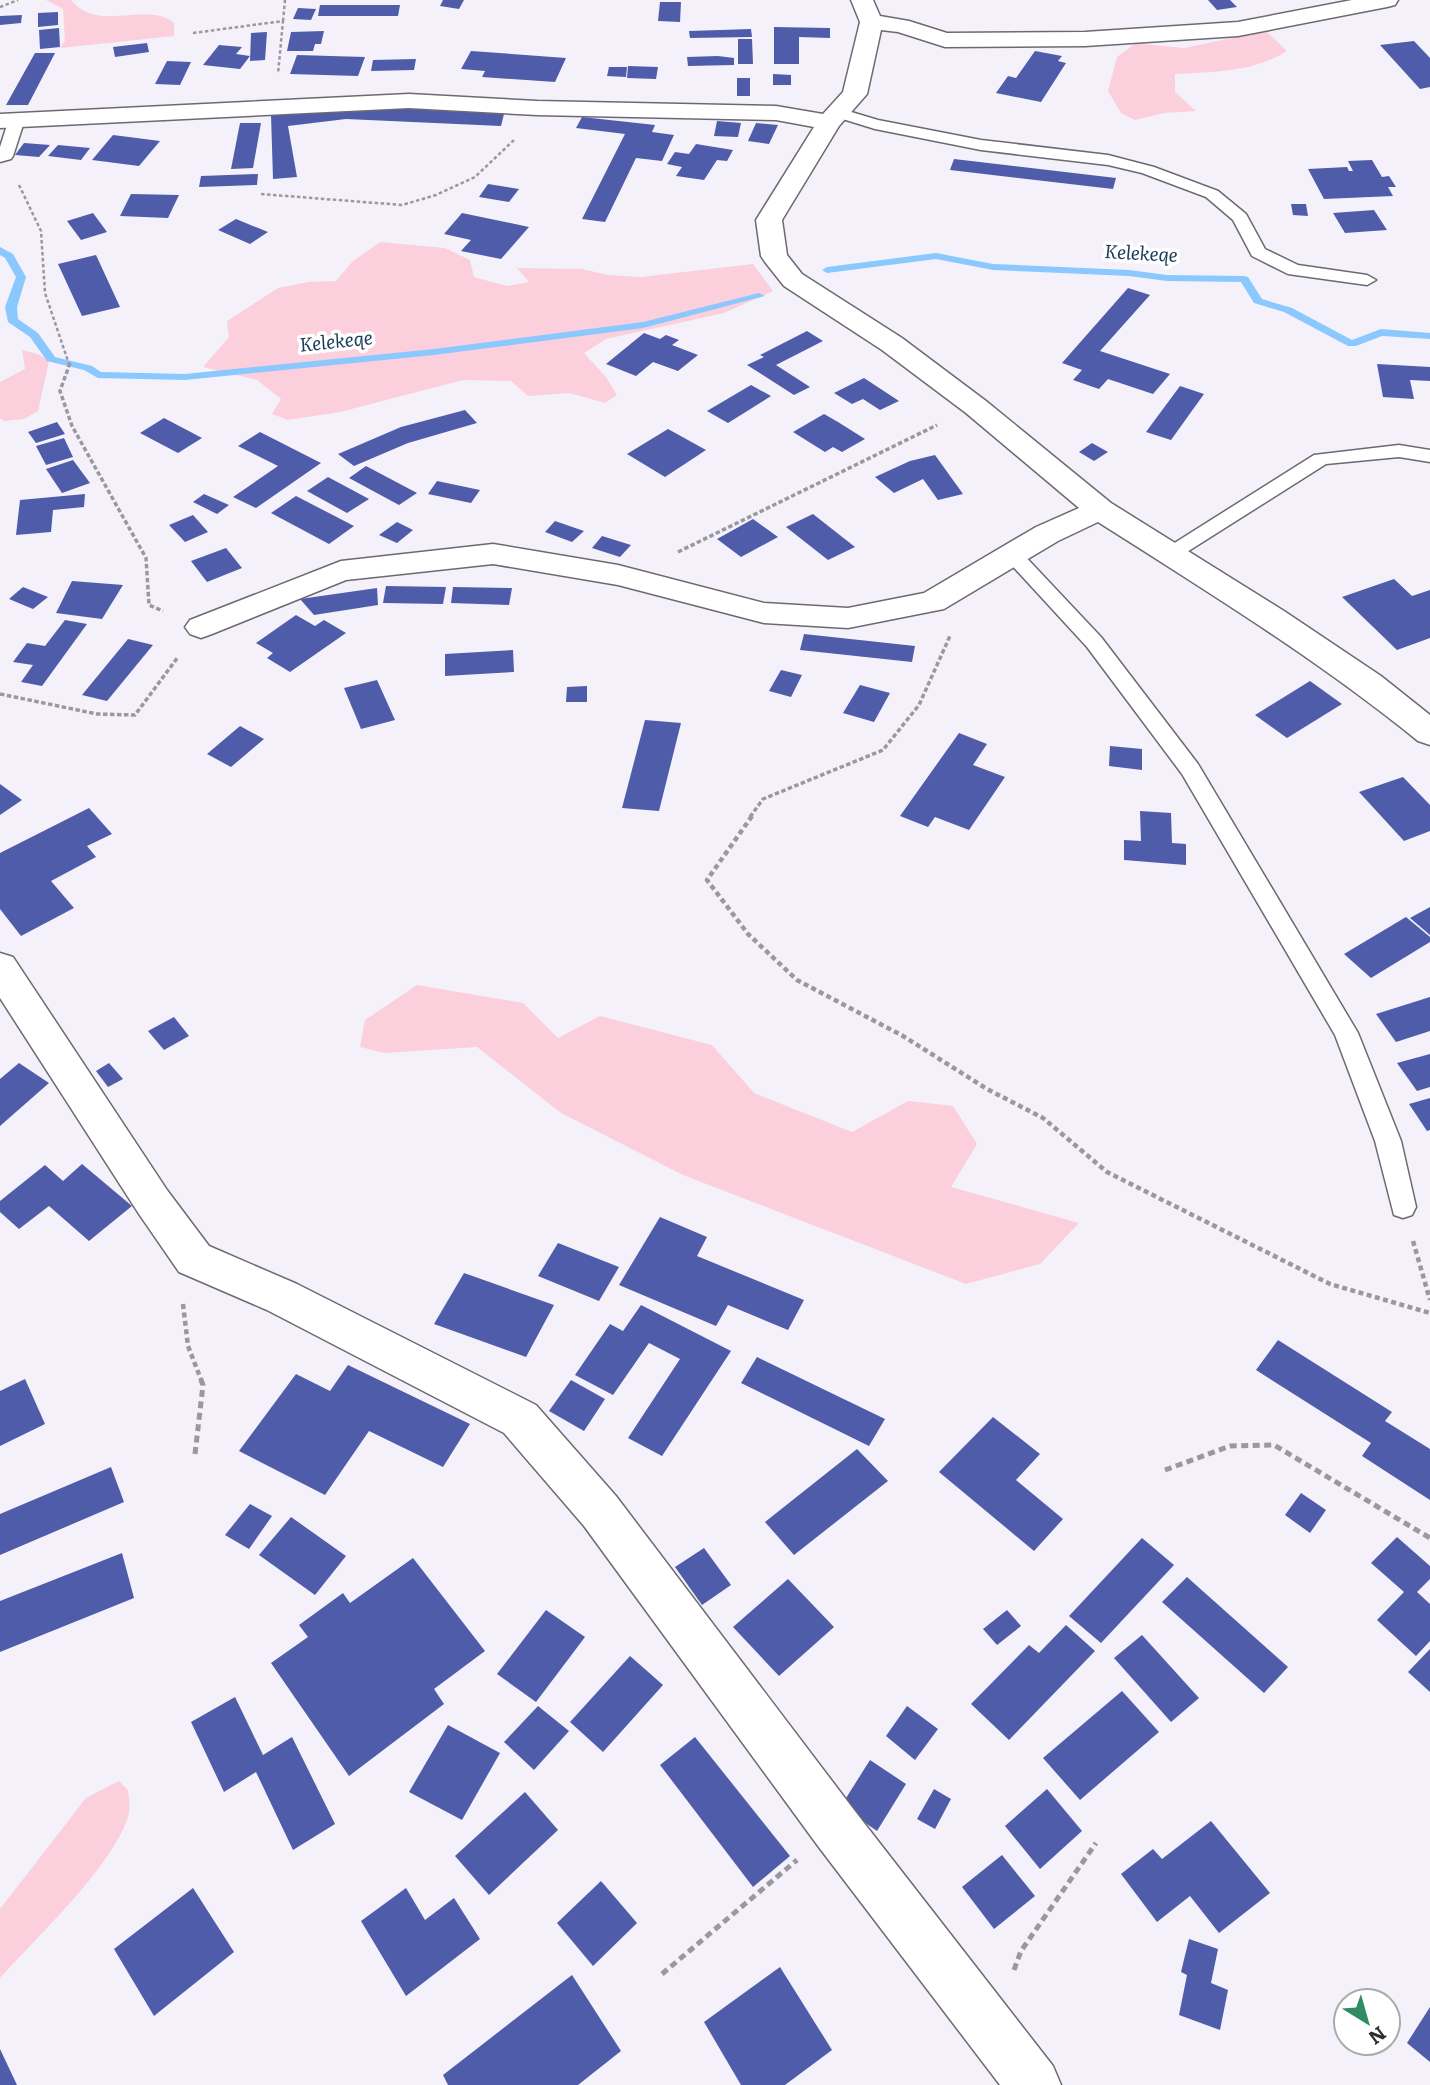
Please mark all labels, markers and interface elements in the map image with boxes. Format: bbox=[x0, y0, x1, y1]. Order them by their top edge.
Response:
water label: Kelekeqe bbox=[1104, 236, 1178, 268]
water label: Kelekeqe bbox=[298, 322, 374, 358]
north arrow bbox=[1332, 1987, 1402, 2057]
text: N bbox=[1363, 2020, 1393, 2052]

